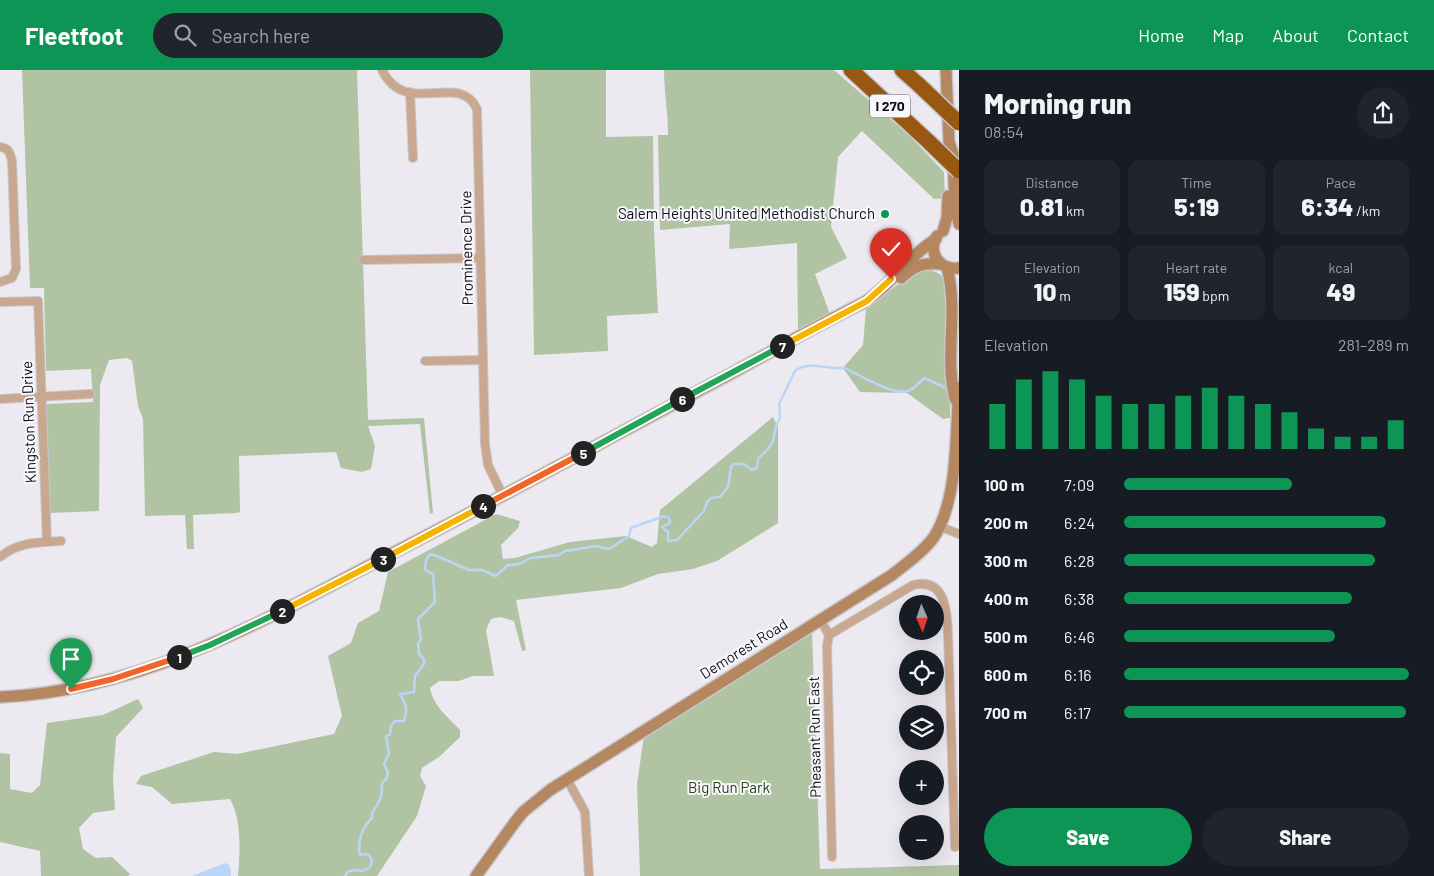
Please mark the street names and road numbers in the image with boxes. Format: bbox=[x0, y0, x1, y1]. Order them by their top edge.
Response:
road number: I 270 bbox=[870, 94, 910, 118]
street label: Prominence Drive bbox=[456, 190, 476, 306]
street label: Kingston Run Drive bbox=[17, 361, 39, 484]
street label: Demorest Road bbox=[696, 614, 791, 682]
street label: Pheasant Run East bbox=[804, 676, 824, 798]

